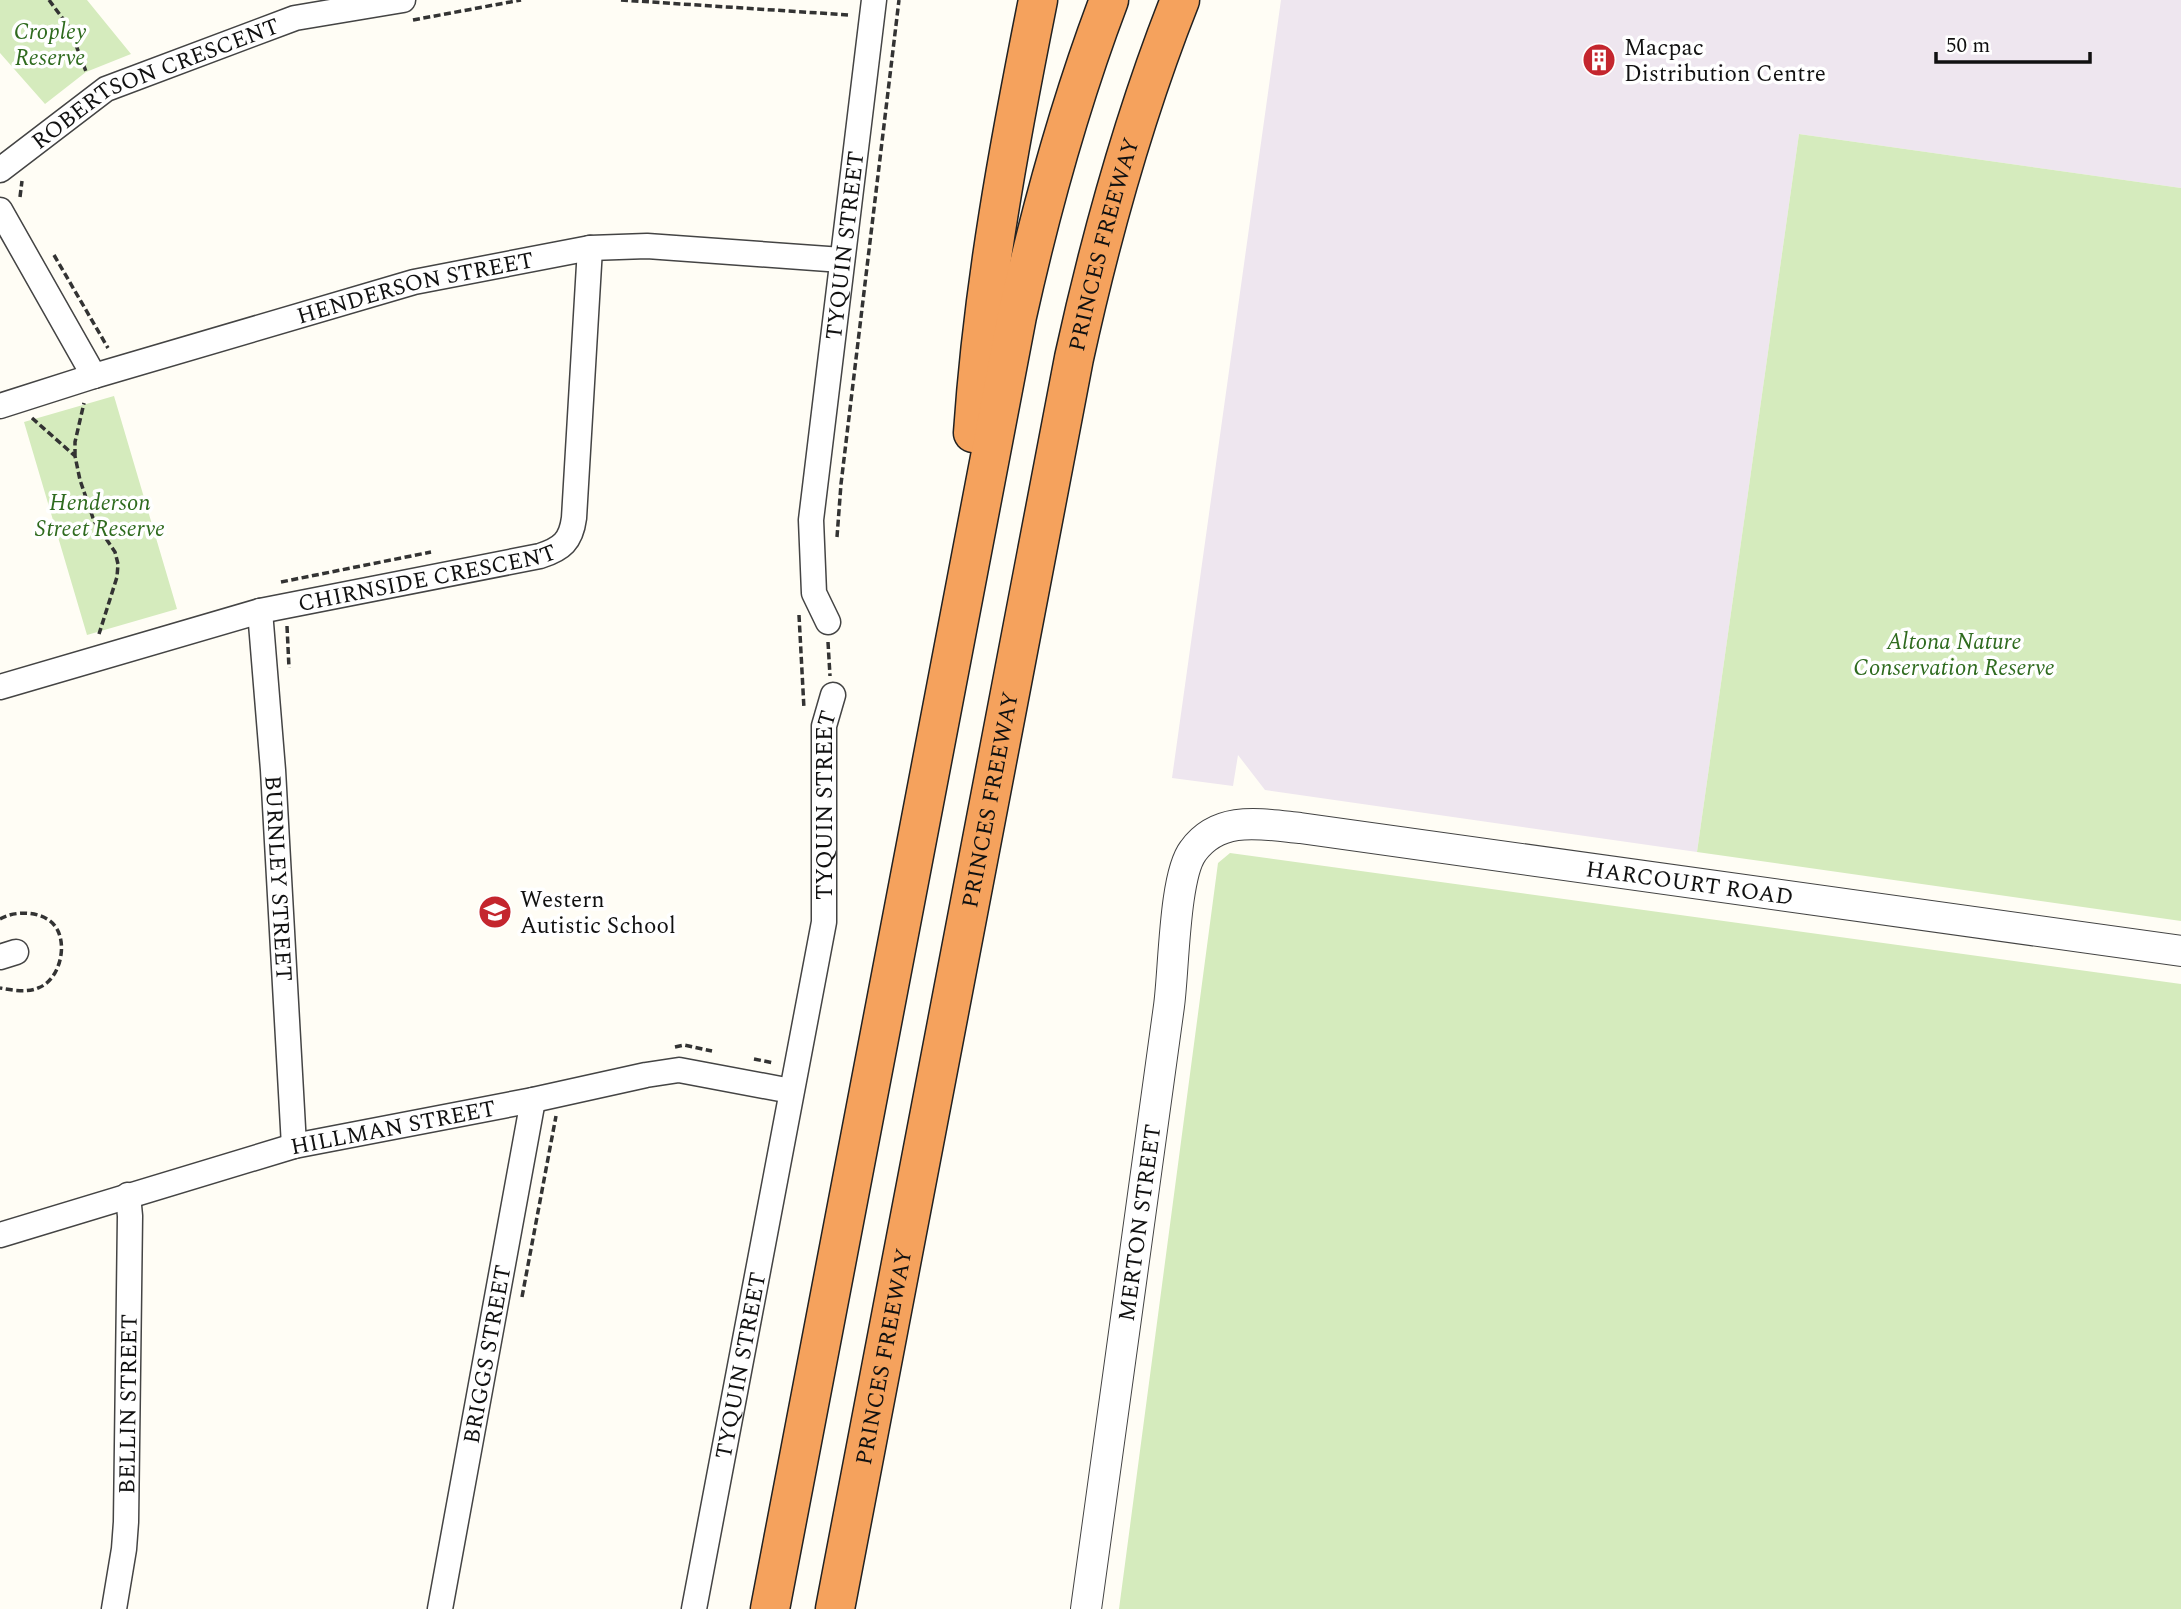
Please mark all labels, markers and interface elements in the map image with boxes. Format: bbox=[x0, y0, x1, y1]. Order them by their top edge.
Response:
street label: ROBERTSON CRESCENT bbox=[24, 9, 285, 159]
park label: Cropley Reserve bbox=[14, 15, 87, 76]
scale bar bbox=[1936, 21, 2090, 65]
text: 50 m bbox=[1946, 30, 1990, 62]
place label: Macpac Distribution Centre bbox=[1624, 31, 1826, 92]
building icon: Macpac Distribution Centre bbox=[1580, 41, 1618, 79]
street label: PRINCES FREEWAY bbox=[1060, 133, 1150, 355]
street label: TYQUIN STREET bbox=[817, 149, 875, 342]
street label: HENDERSON STREET bbox=[293, 243, 537, 335]
park label: Henderson Street Reserve bbox=[35, 486, 165, 547]
street label: CHIRNSIDE CRESCENT bbox=[295, 536, 562, 622]
park label: Altona Nature Conservation Reserve bbox=[1853, 625, 2055, 686]
street label: PRINCES FREEWAY bbox=[953, 689, 1029, 911]
street label: TYQUIN STREET bbox=[808, 707, 847, 900]
street label: BURNLEY STREET bbox=[254, 774, 301, 982]
street label: HARCOURT ROAD bbox=[1584, 852, 1796, 916]
place label: Western Autistic School bbox=[520, 883, 676, 944]
school or university icon: Western Autistic School bbox=[476, 893, 514, 931]
street label: HILLMAN STREET bbox=[288, 1092, 499, 1165]
street label: MERTON STREET bbox=[1110, 1122, 1171, 1324]
street label: PRINCES FREEWAY bbox=[847, 1246, 923, 1468]
street label: BRIGGS STREET bbox=[455, 1262, 522, 1447]
street label: TYQUIN STREET bbox=[707, 1269, 776, 1462]
street label: BELLIN STREET bbox=[110, 1314, 148, 1494]

